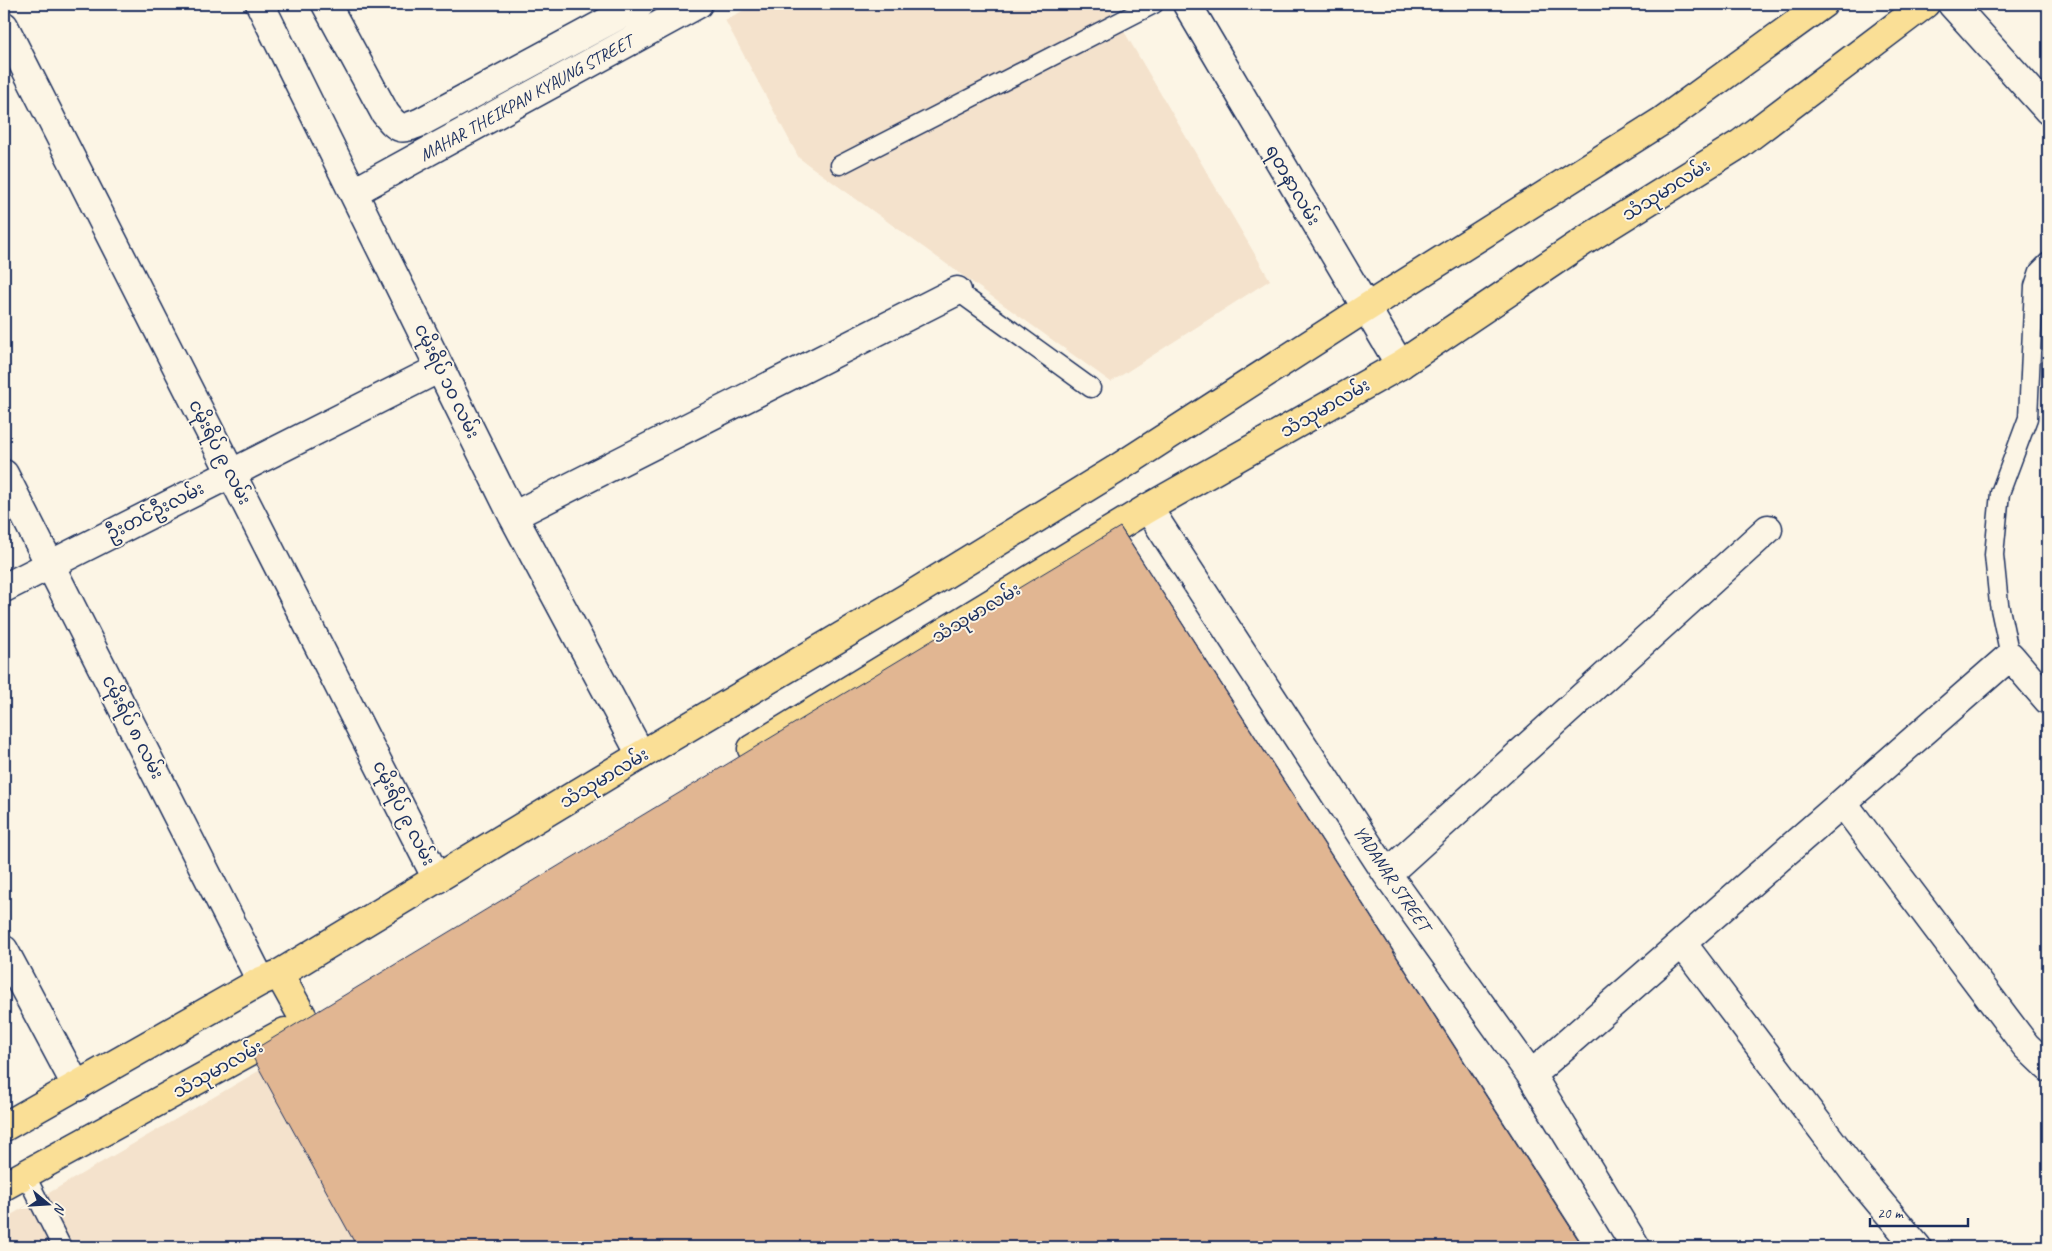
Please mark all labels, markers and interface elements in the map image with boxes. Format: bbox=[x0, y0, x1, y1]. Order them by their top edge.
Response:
street label: MAHAR THEIKPAN KYAUNG STREET bbox=[415, 28, 640, 166]
street label: ရတနာလမ်း bbox=[1258, 140, 1327, 231]
street label: သံသုမာလမ်း bbox=[1617, 153, 1716, 229]
street label: ငမိုးရိပ် ၁၀ လမ်း bbox=[406, 319, 487, 444]
street label: သံသုမာလမ်း bbox=[1275, 372, 1376, 446]
street label: ငမိုးရိပ် ၉ လမ်း bbox=[181, 394, 259, 510]
street label: ဦးတင်ဦးလမ်း bbox=[101, 475, 209, 549]
street label: သံသုမာလမ်း bbox=[927, 576, 1026, 652]
street label: ငမိုးရိပ် ၈ လမ်း bbox=[94, 670, 171, 784]
street label: သံသုမာလမ်း bbox=[555, 741, 654, 817]
street label: ငမိုးရိပ် ၉ လမ်း bbox=[365, 755, 443, 871]
street label: YADANAR STREET bbox=[1349, 821, 1438, 939]
street label: သံသုမာလမ်း bbox=[168, 1033, 269, 1106]
north arrow bbox=[22, 1178, 72, 1228]
scale bar bbox=[1870, 1196, 1967, 1228]
text: N bbox=[50, 1201, 69, 1217]
text: 20 m bbox=[1877, 1204, 1904, 1223]

